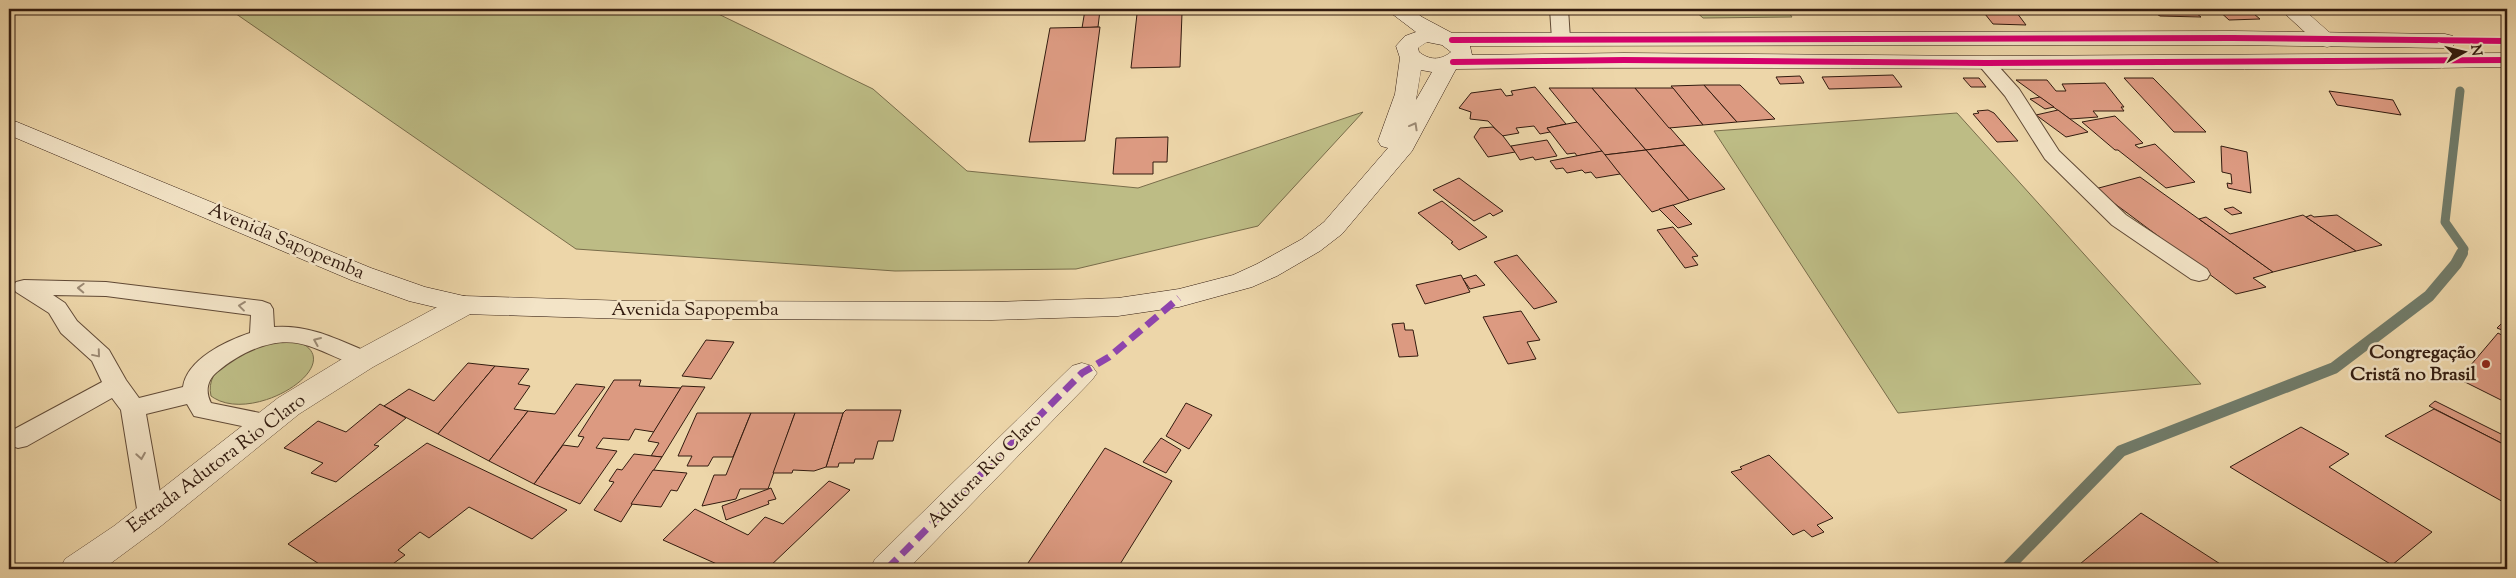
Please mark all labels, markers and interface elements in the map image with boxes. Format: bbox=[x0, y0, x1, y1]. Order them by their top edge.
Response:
north arrow bbox=[2438, 28, 2488, 78]
text: N bbox=[2464, 44, 2486, 57]
one-way arrow bbox=[1408, 122, 1418, 131]
street label: Avenida Sapopemba bbox=[204, 197, 369, 287]
one-way arrow bbox=[77, 283, 85, 294]
street label: Avenida Sapopemba bbox=[611, 297, 779, 324]
one-way arrow bbox=[238, 301, 246, 312]
one-way arrow bbox=[313, 336, 322, 347]
place label: Congregação Cristã no Brasil bbox=[2350, 340, 2477, 389]
one-way arrow bbox=[92, 348, 100, 357]
marker: Congregação Cristã no Brasil bbox=[2480, 358, 2492, 370]
street label: Estrada Adutora Rio Claro bbox=[122, 388, 312, 540]
street label: Adutora Rio Claro bbox=[921, 407, 1049, 535]
one-way arrow bbox=[135, 451, 145, 460]

